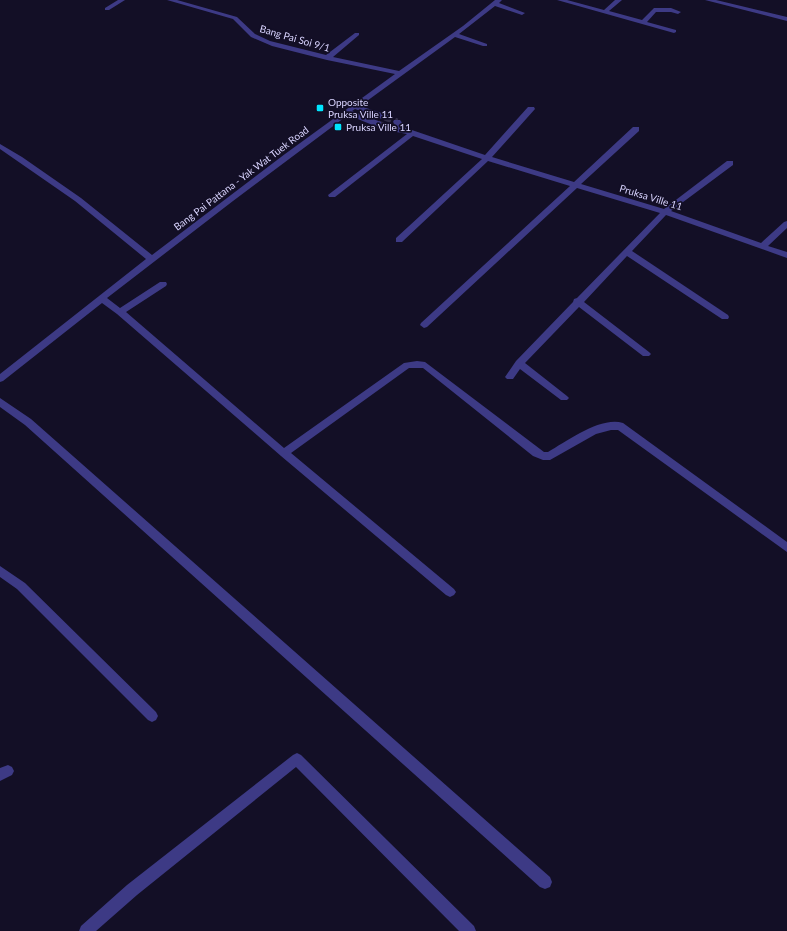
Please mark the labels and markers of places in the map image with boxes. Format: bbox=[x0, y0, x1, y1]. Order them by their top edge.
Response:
place label: Opposite Pruksa Ville 11 bbox=[328, 96, 393, 120]
marker: Opposite Pruksa Ville 11 bbox=[315, 103, 325, 113]
place label: Pruksa Ville 11 bbox=[346, 121, 411, 133]
marker: Pruksa Ville 11 bbox=[333, 122, 343, 132]

